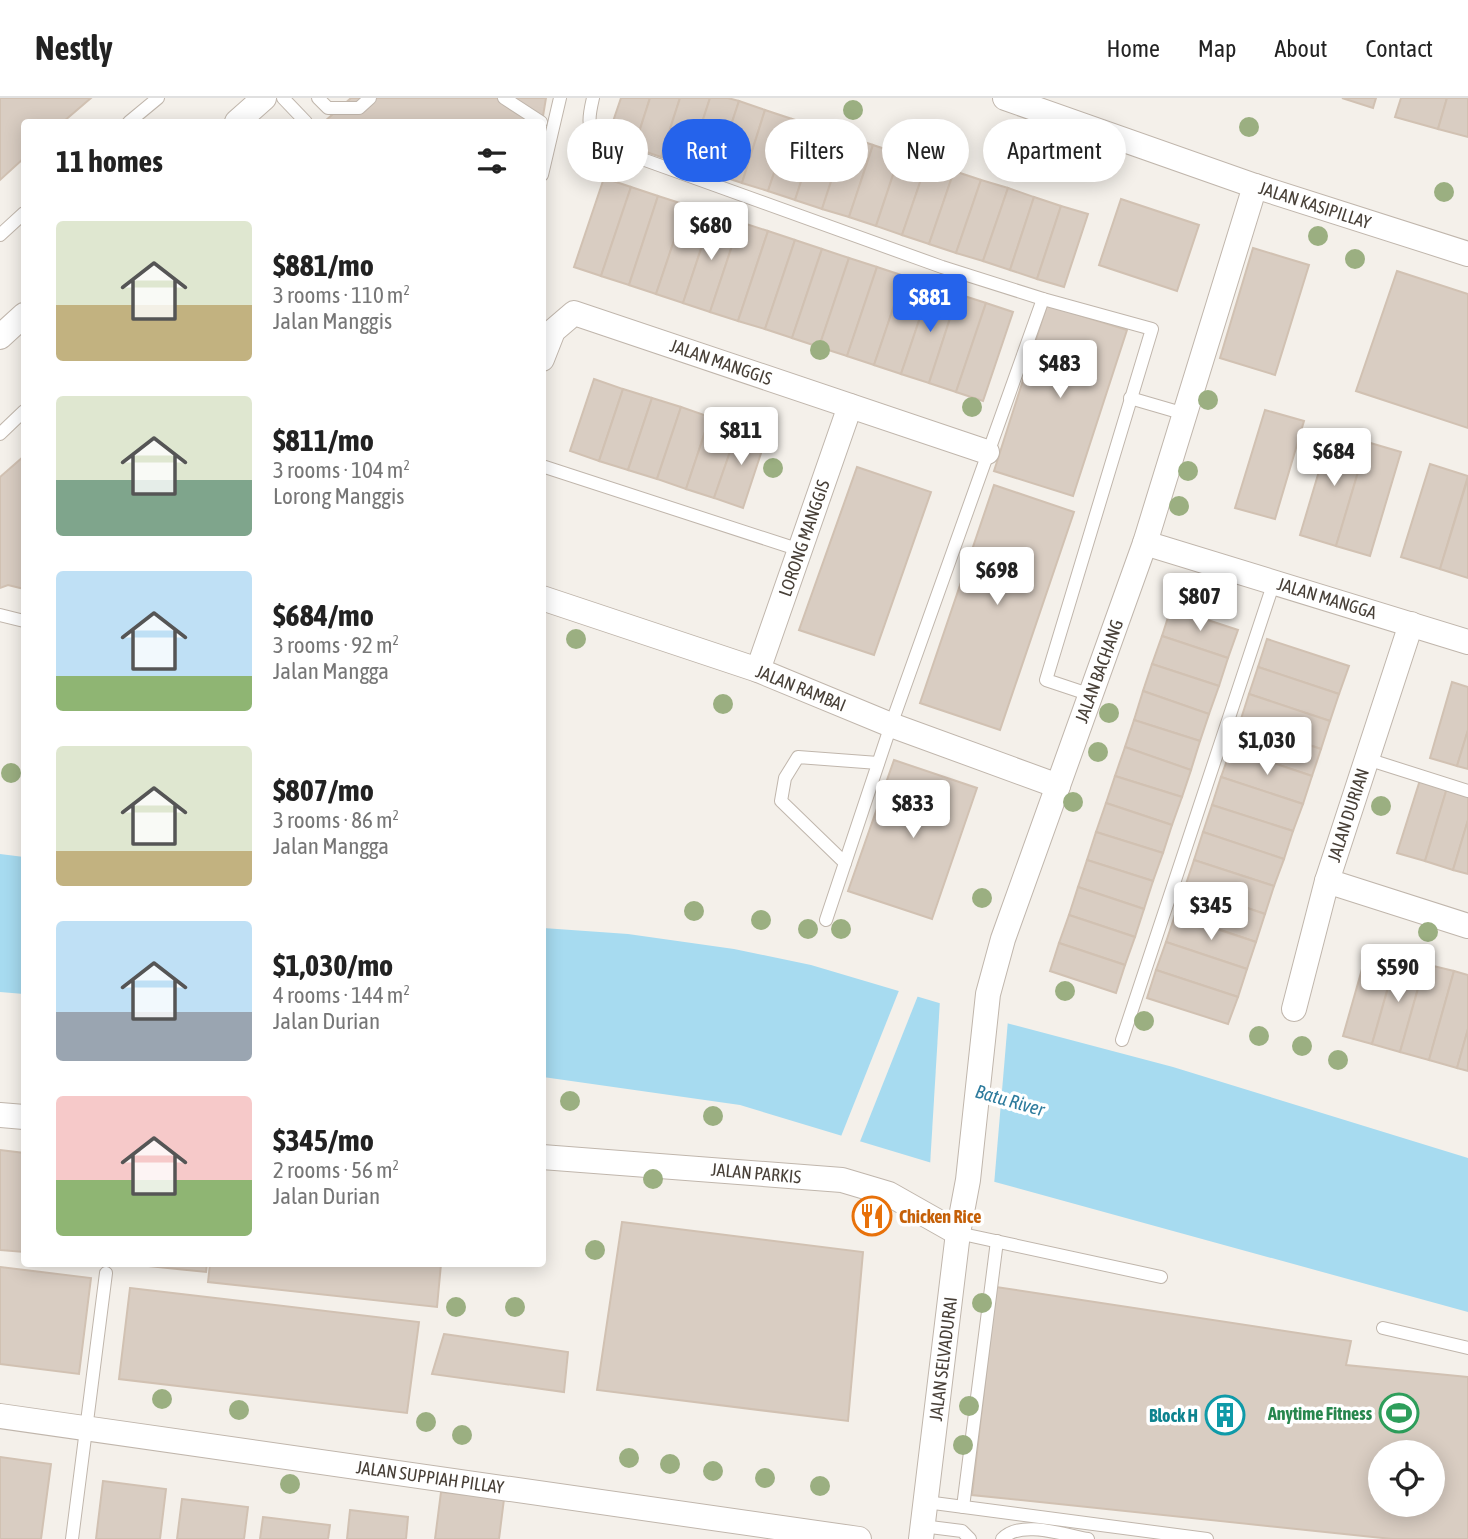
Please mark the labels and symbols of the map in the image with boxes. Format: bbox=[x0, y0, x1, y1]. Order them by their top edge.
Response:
street label: JALAN KASIPILLAY bbox=[1256, 177, 1374, 233]
pin: $680 bbox=[670, 202, 752, 262]
pin: $881 bbox=[889, 274, 971, 334]
street label: JALAN MANGGIS bbox=[667, 335, 775, 389]
pin: $483 bbox=[1019, 341, 1101, 400]
pin: $811 bbox=[700, 408, 782, 467]
pin: $684 bbox=[1293, 428, 1375, 488]
street label: LORONG MANGGIS bbox=[774, 477, 834, 599]
pin: $698 bbox=[956, 547, 1038, 607]
street label: JALAN MANGGA bbox=[1275, 573, 1379, 623]
pin: $807 bbox=[1159, 574, 1241, 633]
street label: JALAN BACHANG bbox=[1071, 617, 1127, 725]
street label: JALAN RAMBAI bbox=[753, 660, 849, 716]
pin: $1,030 bbox=[1210, 718, 1324, 777]
street label: JALAN DURIAN bbox=[1323, 766, 1373, 864]
pin: $833 bbox=[872, 780, 954, 840]
pin: $345 bbox=[1170, 882, 1252, 942]
pin: $590 bbox=[1357, 944, 1439, 1004]
water label: Batu River bbox=[973, 1080, 1048, 1121]
street label: JALAN PARKIS bbox=[710, 1159, 802, 1187]
restaurant icon: Chicken Rice bbox=[851, 1195, 893, 1237]
place label: Chicken Rice bbox=[899, 1206, 982, 1227]
street label: JALAN SELVADURAI bbox=[925, 1296, 961, 1422]
sports icon: Anytime Fitness bbox=[1378, 1392, 1420, 1434]
building icon: Block H bbox=[1204, 1394, 1246, 1436]
place label: Anytime Fitness bbox=[1267, 1403, 1373, 1424]
place label: Block H bbox=[1149, 1405, 1198, 1426]
street label: JALAN SUPPIAH PILLAY bbox=[355, 1456, 505, 1498]

